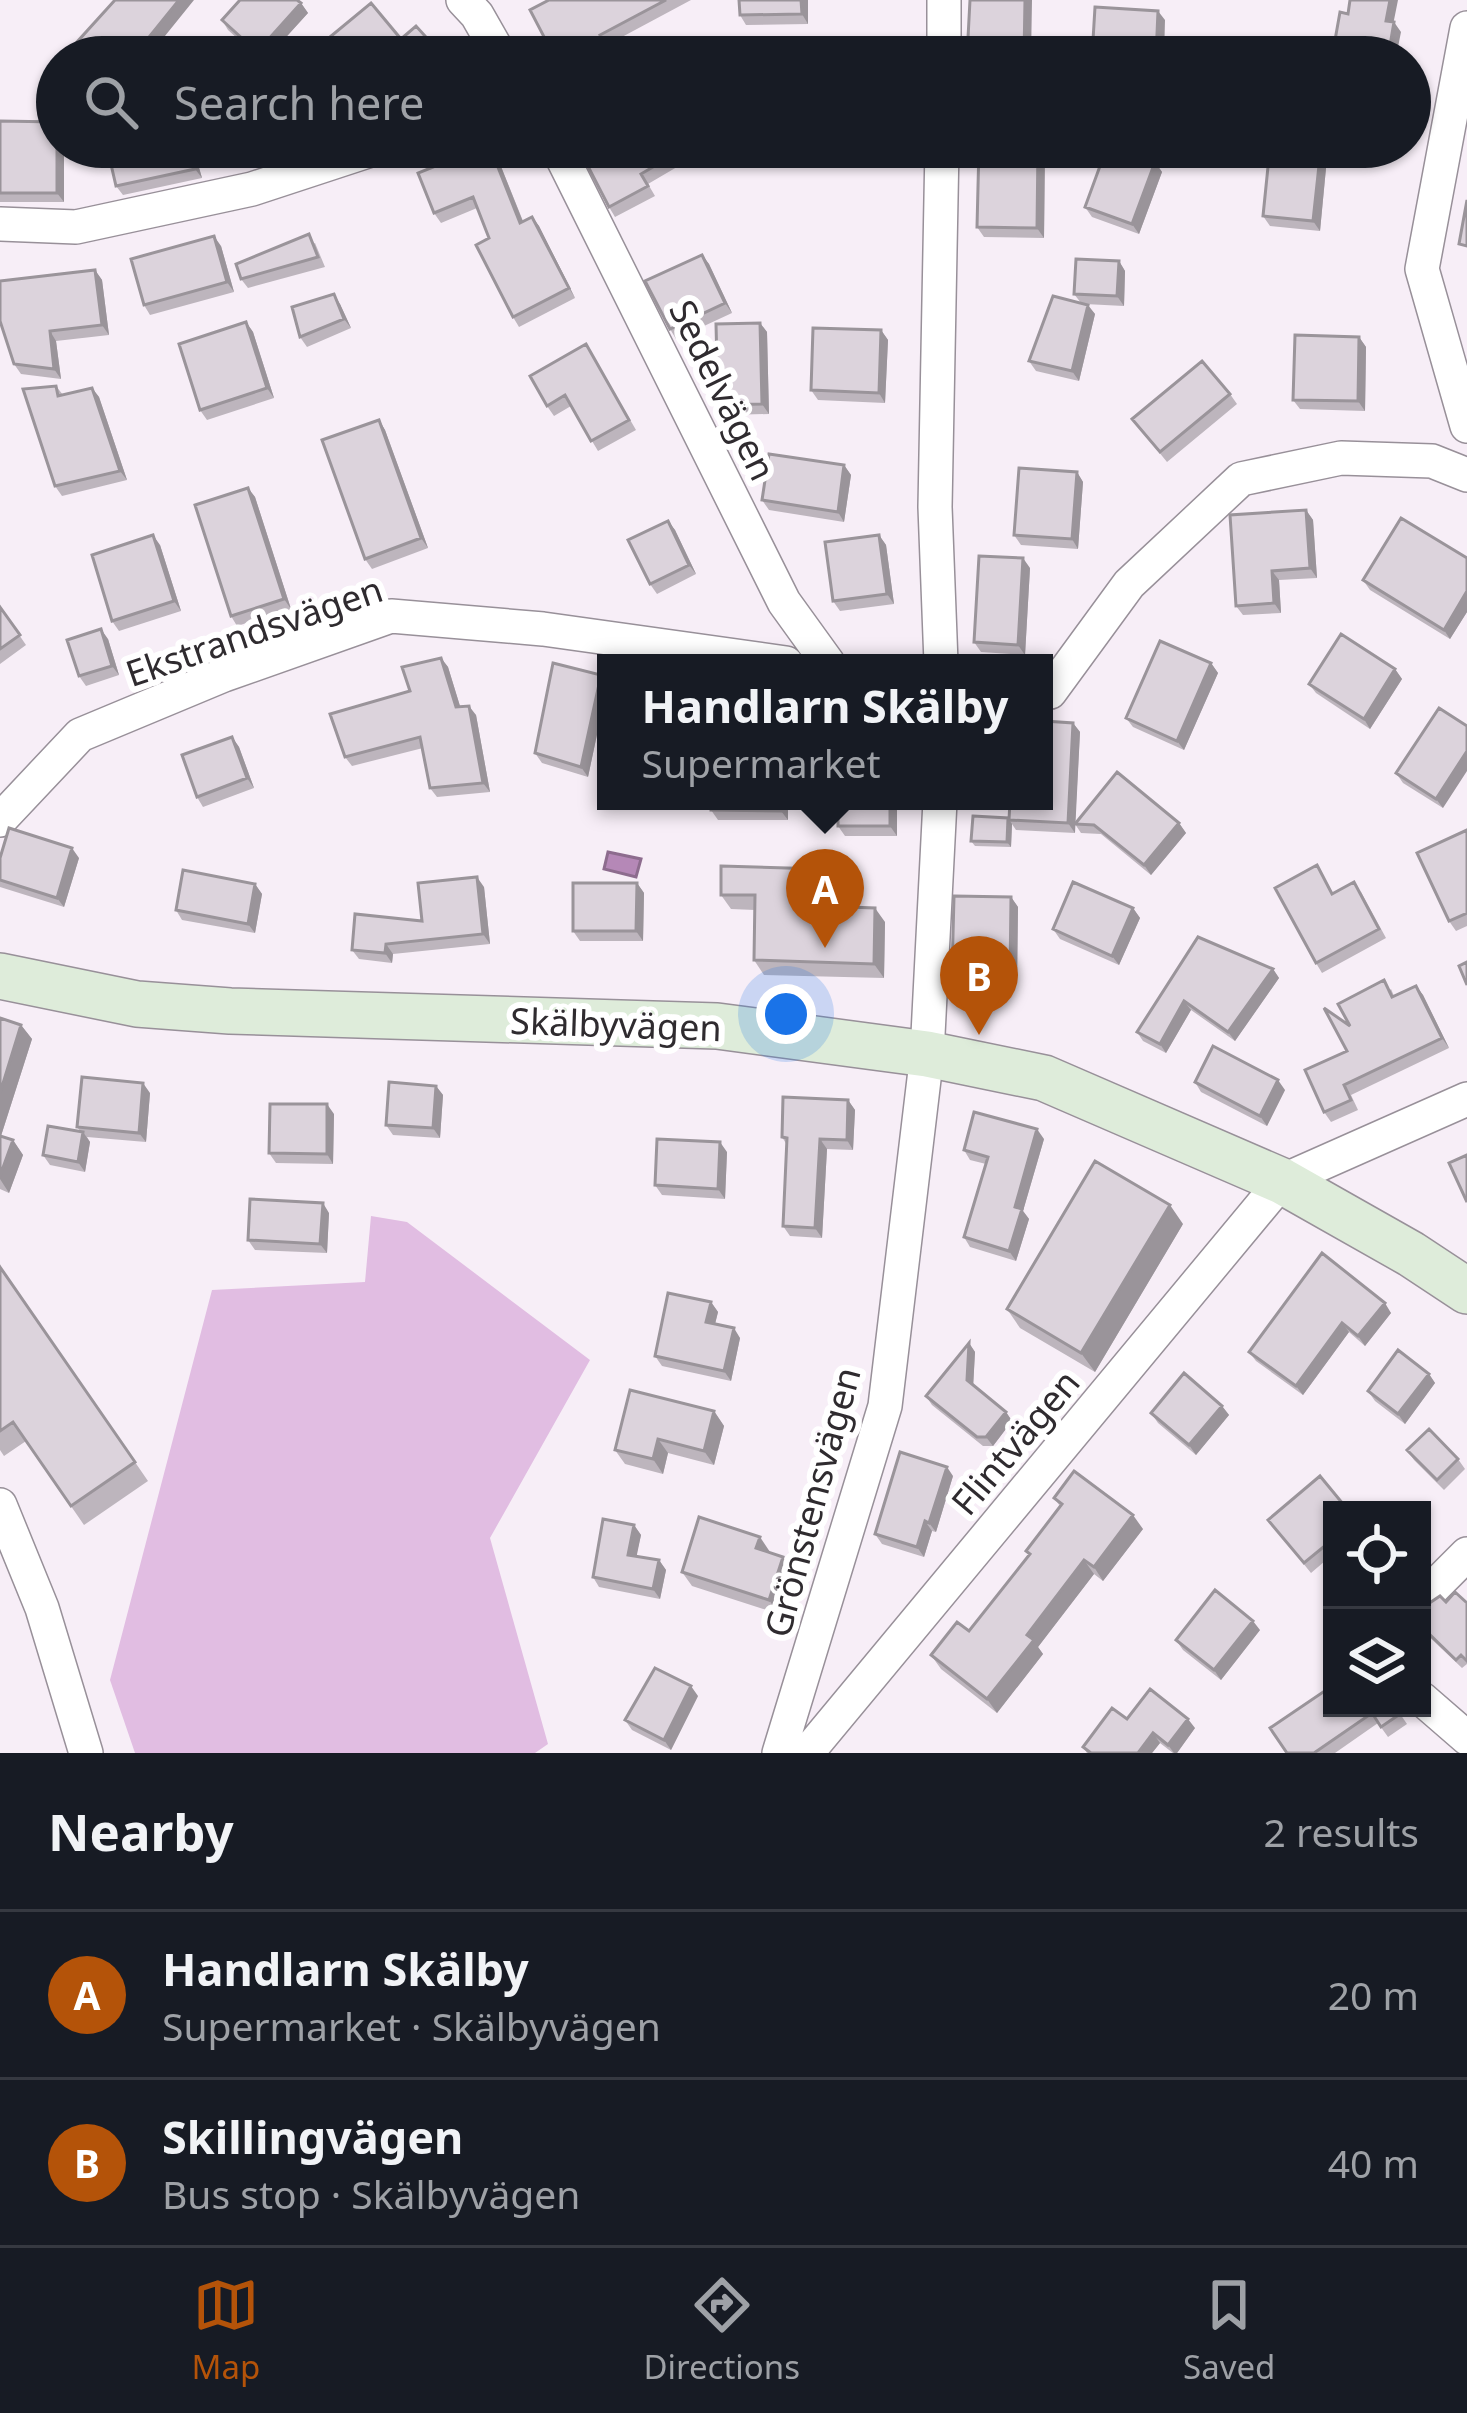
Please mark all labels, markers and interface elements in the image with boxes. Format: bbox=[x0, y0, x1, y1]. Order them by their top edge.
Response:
search box bbox=[36, 36, 1431, 168]
icon: search bbox=[78, 69, 144, 135]
text: Search here bbox=[174, 72, 424, 133]
street label: Sedelvägen bbox=[658, 292, 788, 488]
street label: Ekstrandsvägen bbox=[119, 564, 389, 698]
popup bbox=[597, 654, 1053, 810]
text: Handlarn Skälby bbox=[642, 675, 1008, 736]
text: Supermarket bbox=[642, 736, 881, 789]
pin: A bbox=[786, 849, 864, 948]
pin: B bbox=[940, 936, 1018, 1035]
your location bbox=[756, 984, 816, 1044]
street label: Skälbyvägen bbox=[509, 996, 723, 1052]
street label: Flintvägen bbox=[940, 1359, 1090, 1525]
street label: Grönstensvägen bbox=[752, 1362, 872, 1642]
map controls bbox=[1323, 1501, 1431, 1717]
button: locate bbox=[1323, 1501, 1431, 1609]
button: layers bbox=[1323, 1609, 1431, 1717]
text: Nearby bbox=[48, 1796, 234, 1866]
text: 2 results bbox=[1264, 1805, 1419, 1858]
text: Handlarn Skälby bbox=[162, 1938, 529, 1999]
text: A bbox=[74, 1968, 101, 2021]
text: 20 m bbox=[1328, 1968, 1419, 2021]
text: Supermarket · Skälbyvägen bbox=[162, 1999, 661, 2052]
text: Skillingvägen bbox=[162, 2106, 463, 2167]
text: B bbox=[74, 2136, 100, 2189]
text: 40 m bbox=[1328, 2136, 1419, 2189]
text: Bus stop · Skälbyvägen bbox=[162, 2167, 580, 2220]
tab: Map bbox=[192, 2272, 260, 2389]
tab: Directions bbox=[643, 2272, 800, 2389]
tab: Saved bbox=[1183, 2272, 1275, 2389]

